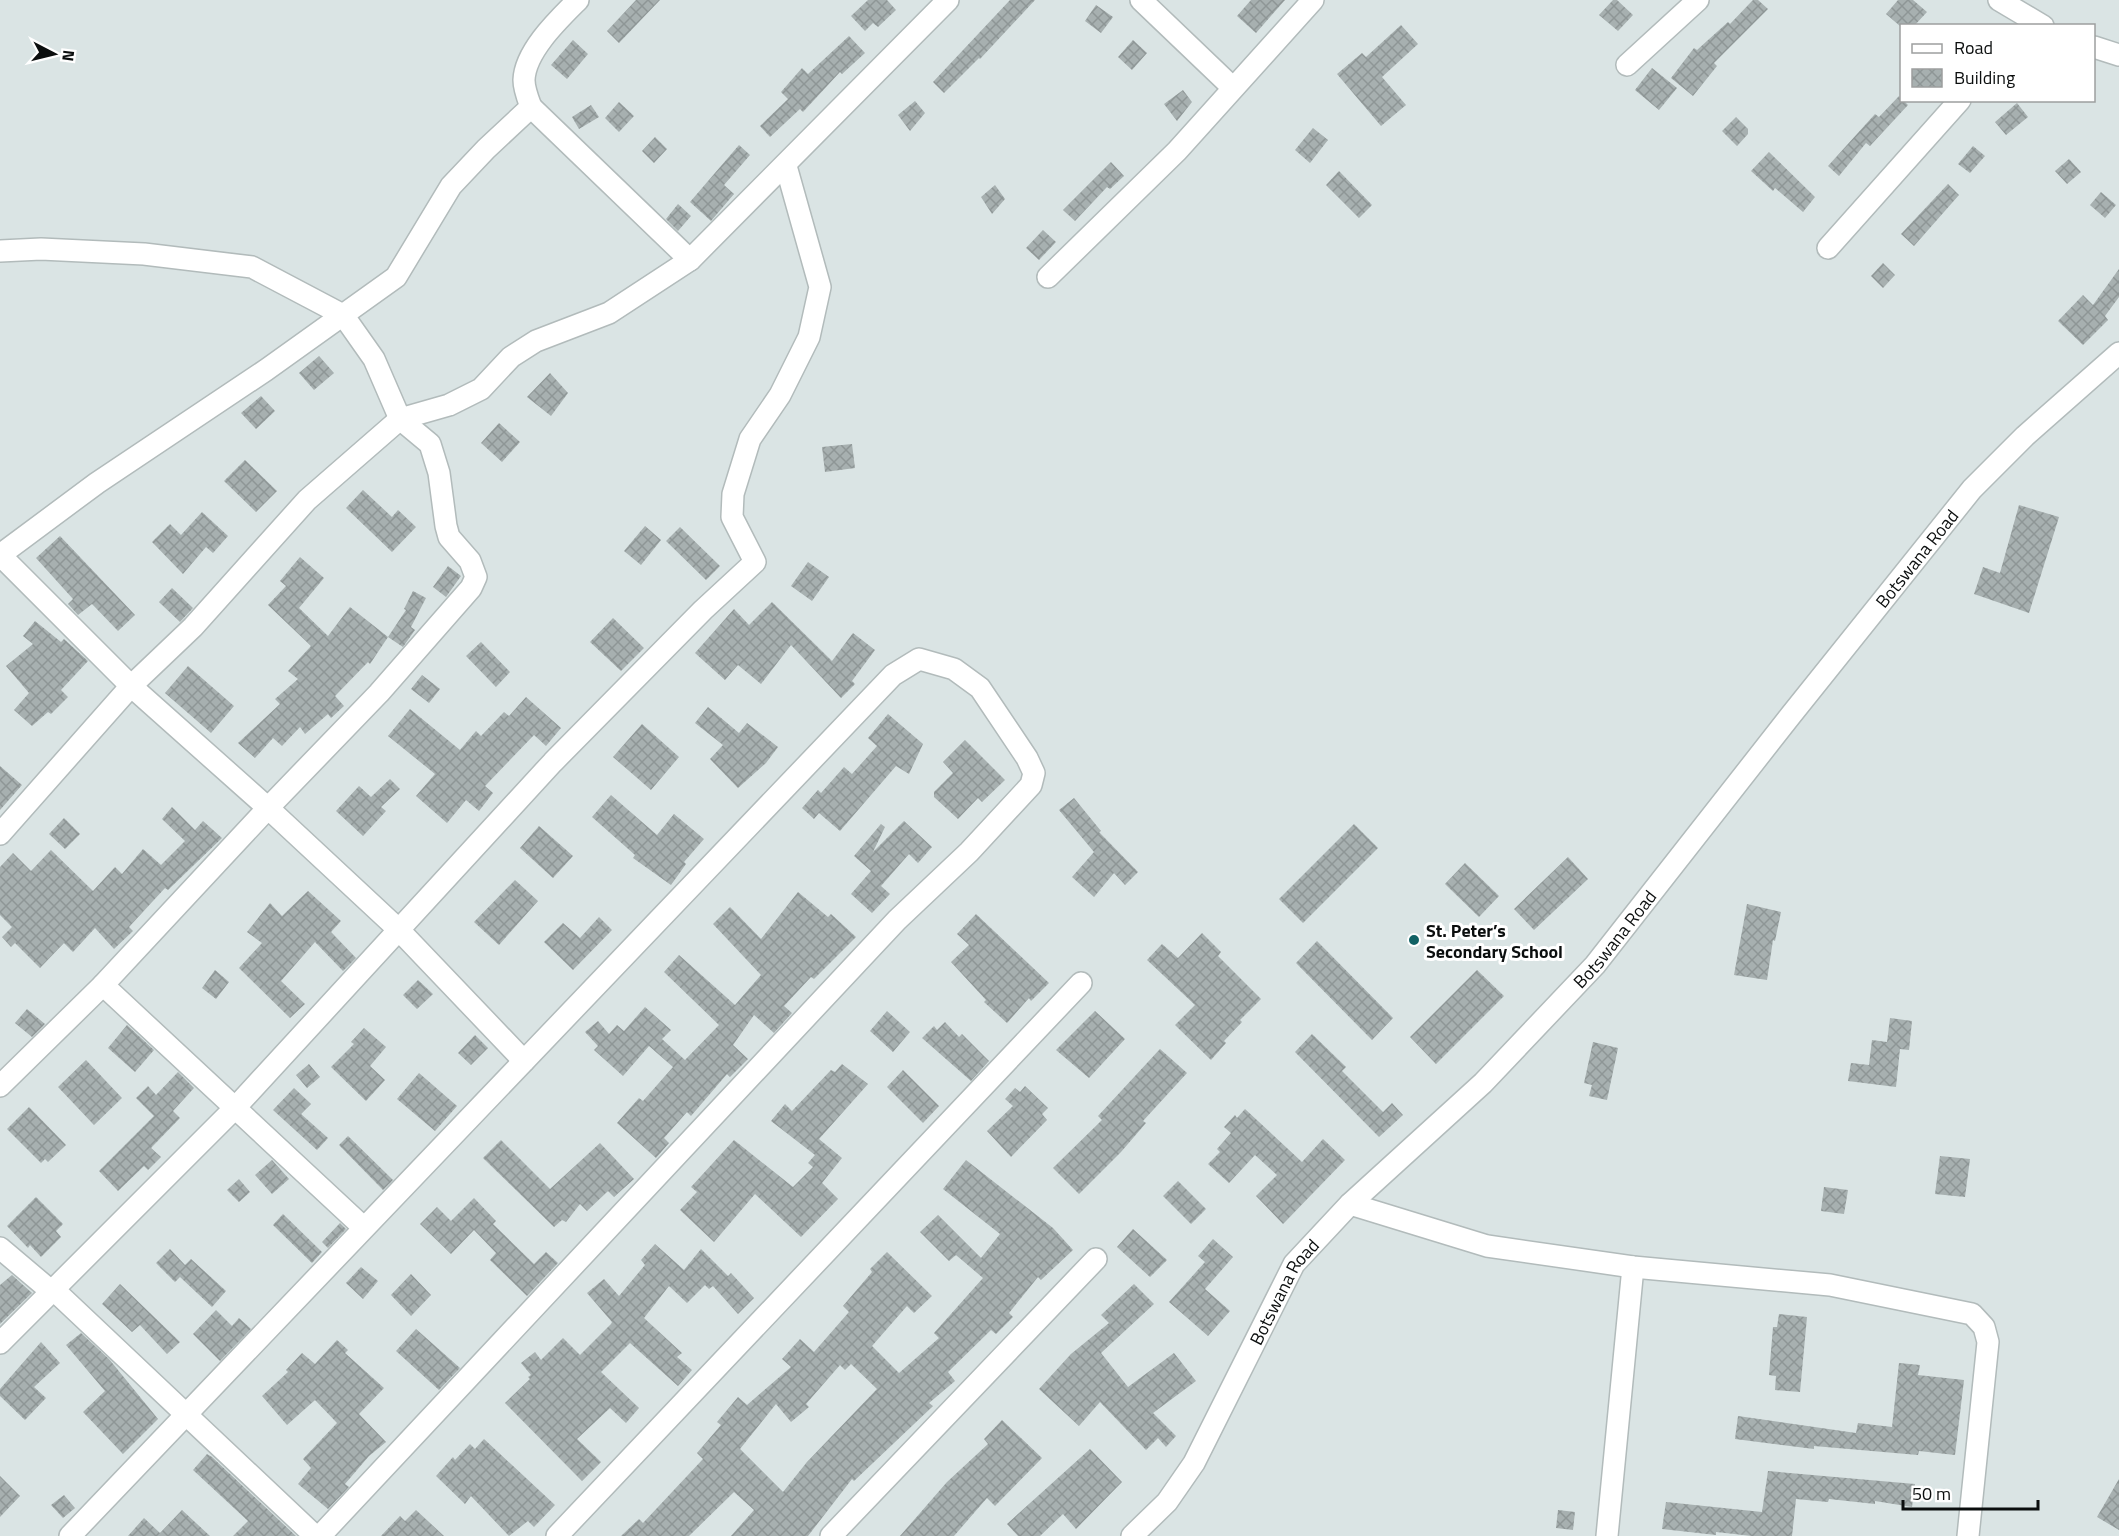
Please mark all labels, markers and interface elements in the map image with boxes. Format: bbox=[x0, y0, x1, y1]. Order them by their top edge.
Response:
north arrow bbox=[24, 24, 84, 84]
legend bbox=[1900, 24, 2095, 102]
text: Road bbox=[1954, 34, 1993, 61]
text: N bbox=[56, 49, 81, 63]
text: Building bbox=[1954, 64, 2015, 91]
street label: Botswana Road bbox=[1869, 503, 1964, 613]
street label: Botswana Road bbox=[1566, 884, 1663, 994]
place label: St. Peter’s Secondary School bbox=[1426, 917, 1563, 965]
marker: St. Peter’s Secondary School bbox=[1407, 933, 1421, 947]
street label: Botswana Road bbox=[1242, 1232, 1325, 1349]
scale bar bbox=[1903, 1473, 2038, 1511]
text: 50 m bbox=[1912, 1480, 1951, 1507]

